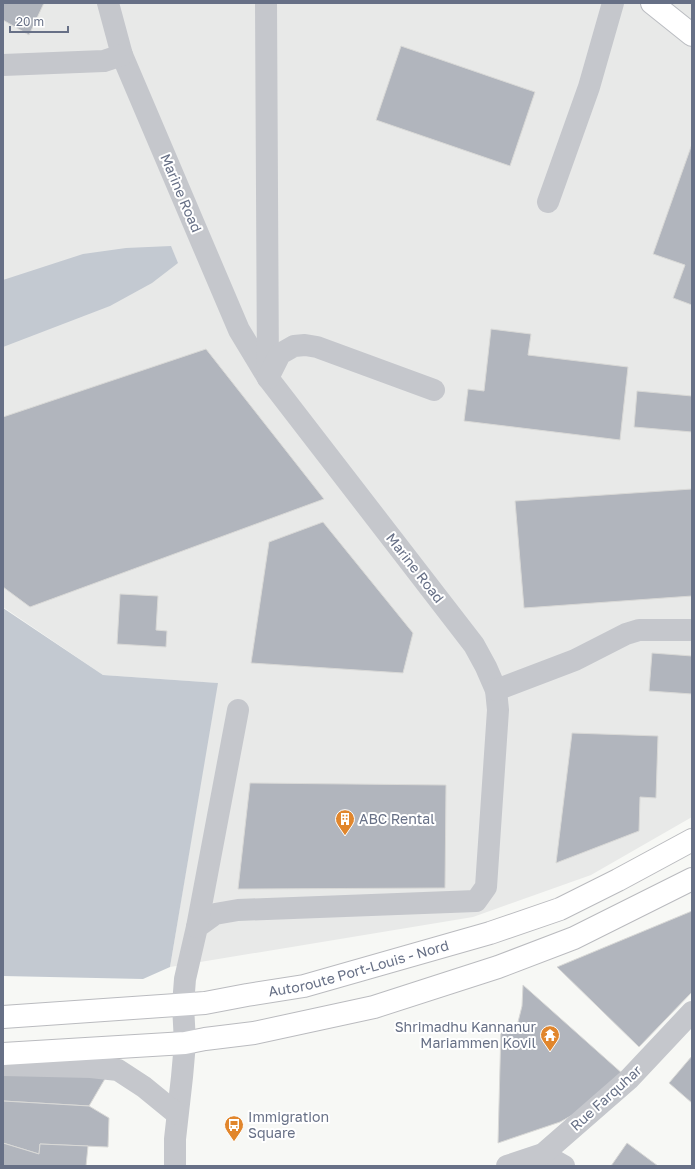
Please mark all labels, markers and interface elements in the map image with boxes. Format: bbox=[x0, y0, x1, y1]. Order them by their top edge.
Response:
scale bar bbox=[10, 8, 68, 34]
text: 20 m bbox=[16, 14, 44, 29]
street label: Marine Road bbox=[157, 151, 206, 235]
street label: Marine Road bbox=[383, 529, 448, 606]
building icon: ABC Rental bbox=[334, 808, 356, 836]
place label: ABC Rental bbox=[359, 810, 435, 827]
street label: Autoroute Port-Louis - Nord bbox=[267, 936, 451, 1000]
place label: Shrimadhu Kannanur Mariammen Kovil bbox=[395, 1018, 537, 1051]
temple icon: Shrimadhu Kannanur Mariammen Kovil bbox=[539, 1024, 561, 1052]
street label: Rue Farquhar bbox=[567, 1061, 645, 1134]
place label: Immigration Square bbox=[248, 1108, 329, 1141]
bus stop icon: Immigration Square bbox=[223, 1114, 245, 1142]

